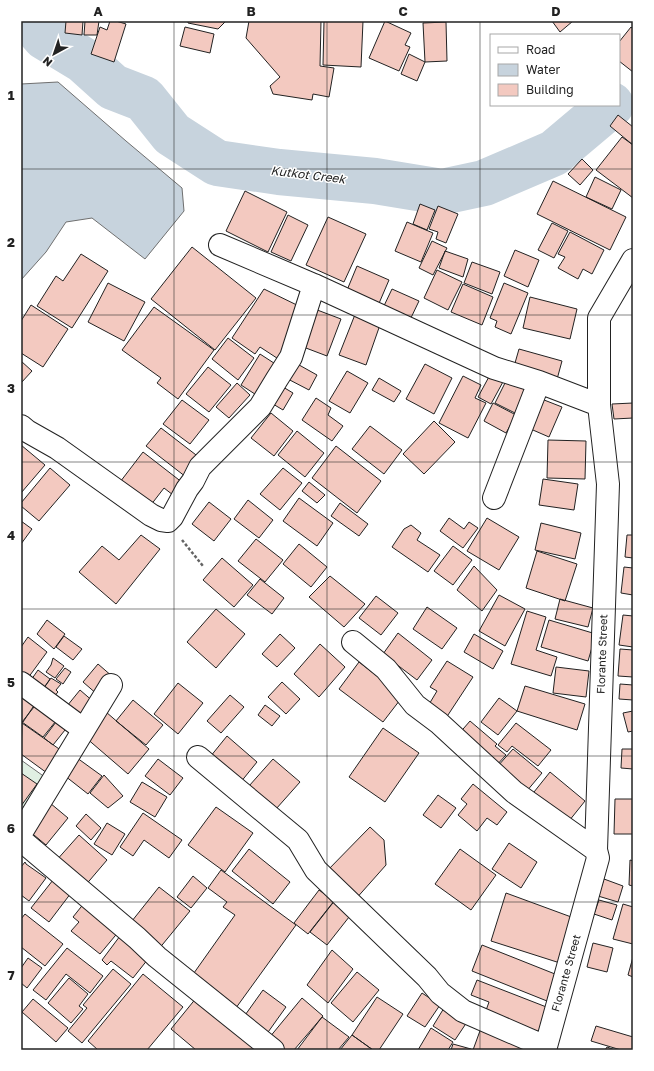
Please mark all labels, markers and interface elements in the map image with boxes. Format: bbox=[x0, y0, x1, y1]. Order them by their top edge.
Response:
text: A bbox=[93, 3, 103, 19]
text: B bbox=[246, 3, 256, 19]
text: C bbox=[398, 3, 408, 19]
text: D bbox=[551, 3, 561, 19]
north arrow bbox=[34, 34, 74, 74]
legend bbox=[490, 34, 620, 106]
text: Road bbox=[526, 42, 555, 57]
text: N bbox=[40, 54, 55, 70]
text: Water bbox=[526, 62, 560, 77]
text: Building bbox=[526, 82, 574, 97]
text: 1 bbox=[8, 87, 15, 103]
water label: Kutkot Creek bbox=[270, 162, 347, 187]
text: 2 bbox=[7, 234, 15, 250]
text: 3 bbox=[7, 380, 15, 396]
text: 4 bbox=[7, 527, 15, 543]
street label: Florante Street bbox=[594, 614, 609, 694]
text: 5 bbox=[7, 674, 15, 690]
text: 6 bbox=[7, 820, 15, 836]
street label: Florante Street bbox=[548, 933, 583, 1013]
text: 7 bbox=[7, 967, 15, 983]

